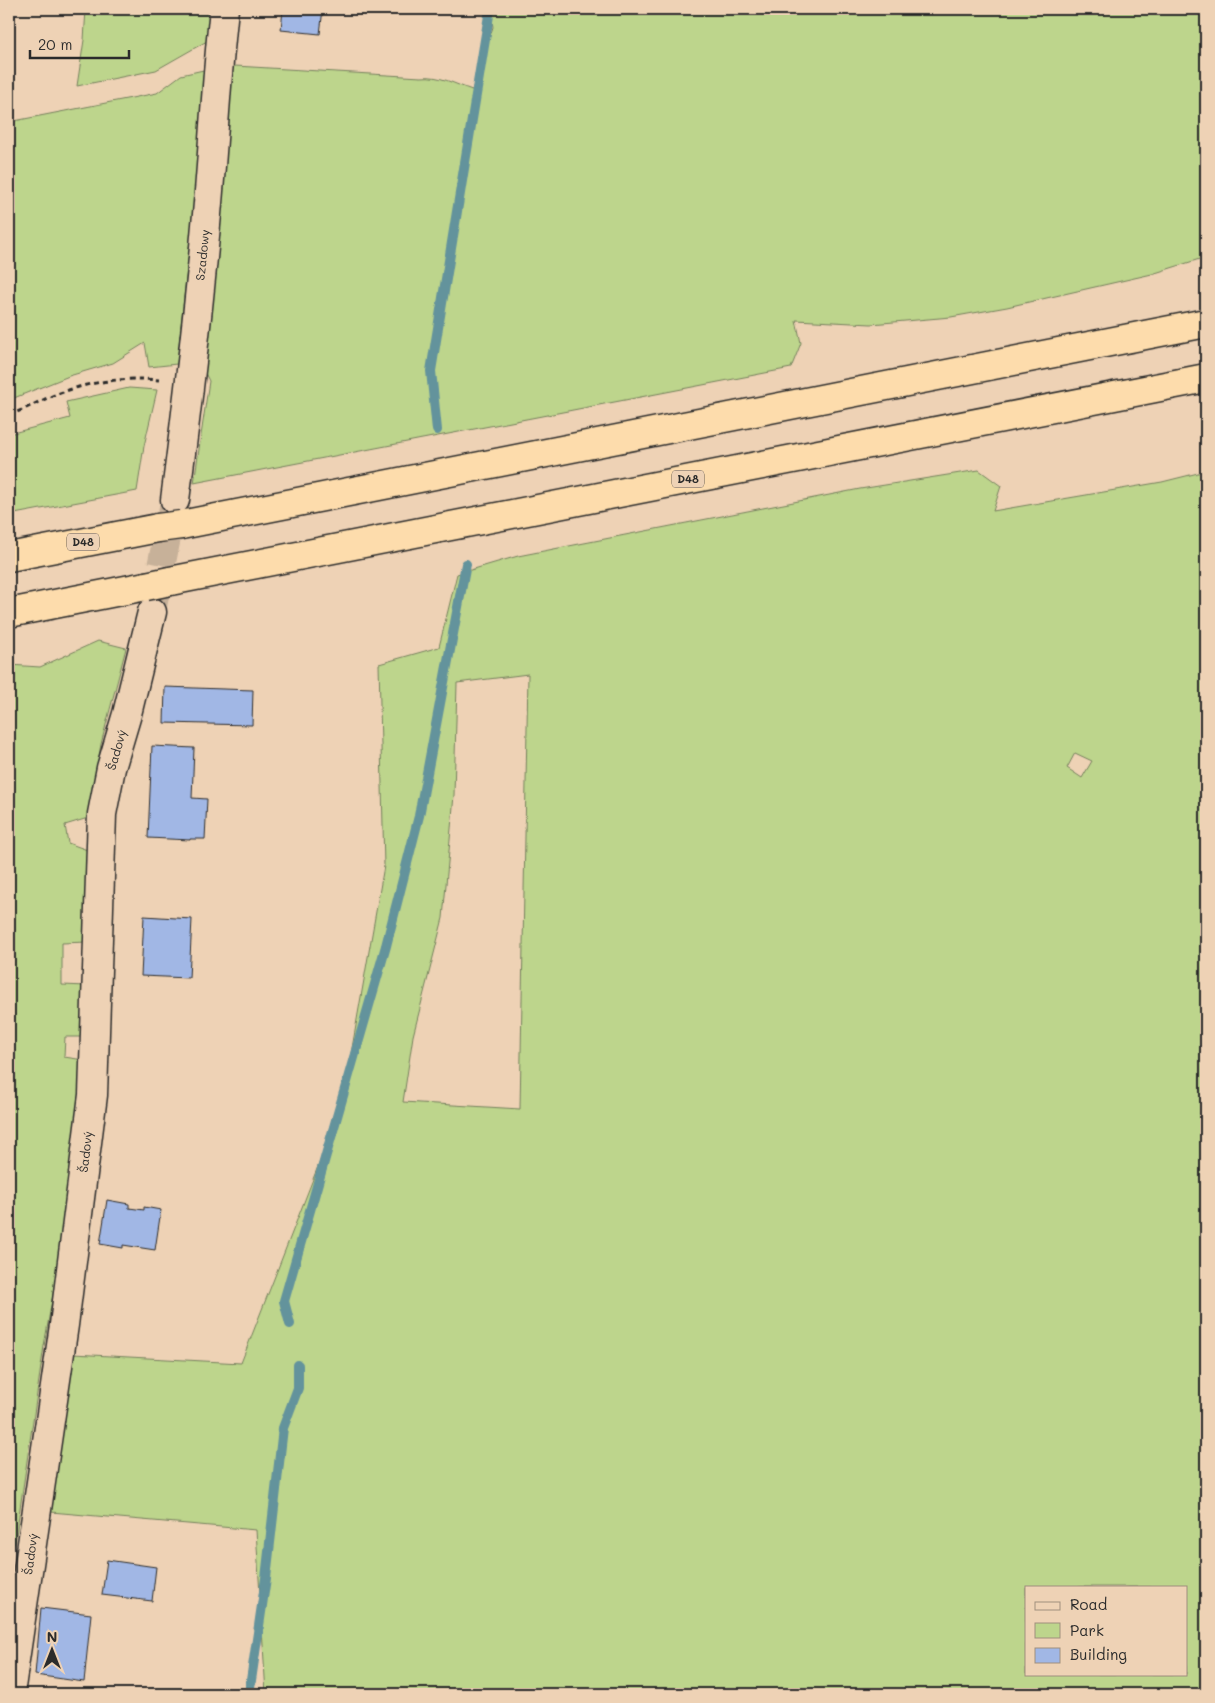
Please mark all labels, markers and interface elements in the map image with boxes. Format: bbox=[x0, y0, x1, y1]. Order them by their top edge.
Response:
scale bar bbox=[30, 28, 129, 60]
text: 20 m bbox=[38, 34, 72, 54]
street label: Szadowy bbox=[191, 229, 213, 281]
road number: D48 bbox=[672, 470, 704, 488]
road number: D48 bbox=[67, 534, 99, 550]
street label: Šadový bbox=[103, 728, 129, 772]
street label: Šadový bbox=[75, 1130, 95, 1173]
street label: Šadový bbox=[19, 1532, 41, 1576]
legend bbox=[1025, 1586, 1188, 1676]
text: Road bbox=[1070, 1594, 1107, 1614]
text: Park bbox=[1070, 1620, 1104, 1640]
north arrow bbox=[28, 1626, 78, 1676]
text: N bbox=[47, 1627, 57, 1646]
text: Building bbox=[1070, 1644, 1127, 1664]

